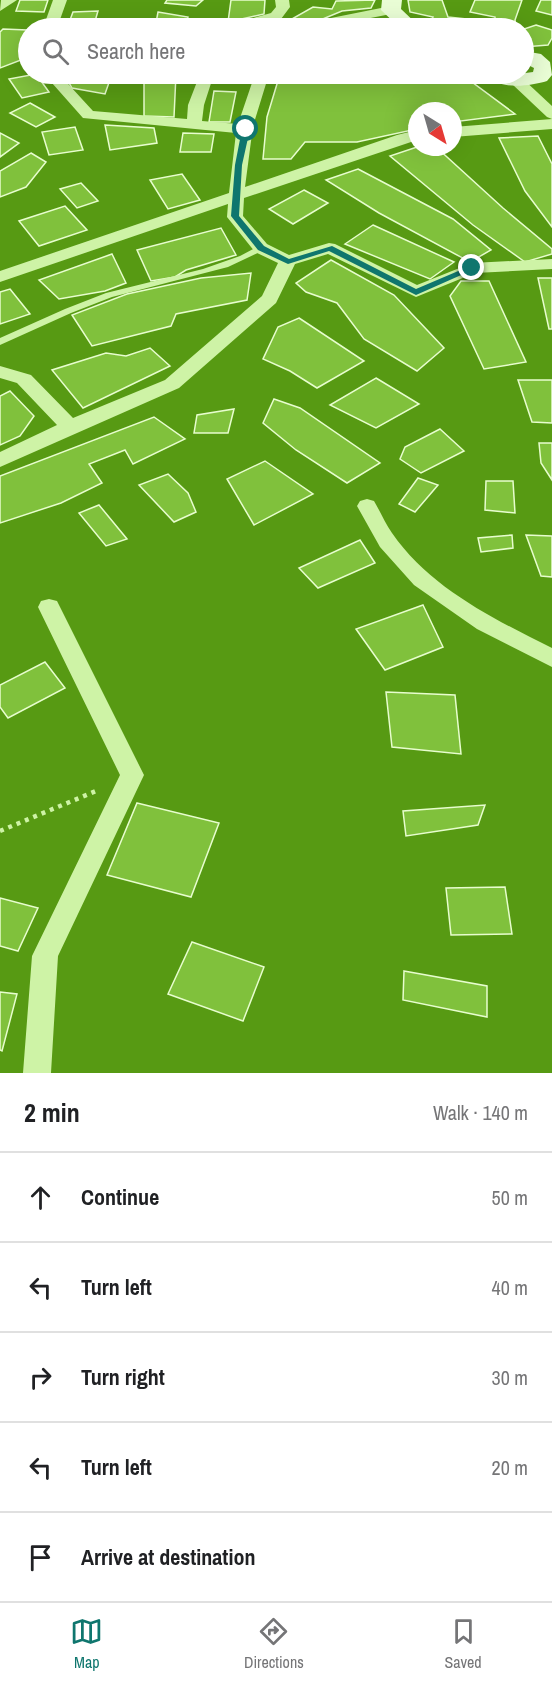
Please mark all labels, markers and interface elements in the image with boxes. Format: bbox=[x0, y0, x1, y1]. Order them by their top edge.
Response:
search box bbox=[18, 18, 534, 84]
icon: search bbox=[39, 35, 72, 68]
text: Search here bbox=[87, 36, 185, 66]
north arrow bbox=[408, 102, 462, 156]
route start bbox=[232, 115, 258, 141]
route end bbox=[458, 254, 484, 280]
text: 2 min bbox=[24, 1095, 80, 1130]
text: Walk · 140 m bbox=[433, 1099, 528, 1126]
icon: ahead bbox=[24, 1181, 57, 1214]
text: Continue bbox=[81, 1182, 159, 1212]
text: 50 m bbox=[492, 1184, 528, 1211]
icon: left bbox=[24, 1271, 57, 1304]
text: Turn left bbox=[81, 1272, 152, 1302]
text: 40 m bbox=[492, 1274, 528, 1301]
icon: right bbox=[24, 1361, 57, 1394]
text: Turn right bbox=[81, 1362, 165, 1392]
text: 30 m bbox=[492, 1364, 528, 1391]
icon: left bbox=[24, 1451, 57, 1484]
text: Turn left bbox=[81, 1452, 152, 1482]
text: 20 m bbox=[492, 1454, 528, 1481]
icon: arrive bbox=[24, 1541, 57, 1574]
text: Arrive at destination bbox=[81, 1542, 255, 1572]
tab: Map bbox=[70, 1615, 103, 1673]
tab: Directions bbox=[244, 1615, 304, 1673]
tab: Saved bbox=[444, 1615, 482, 1673]

